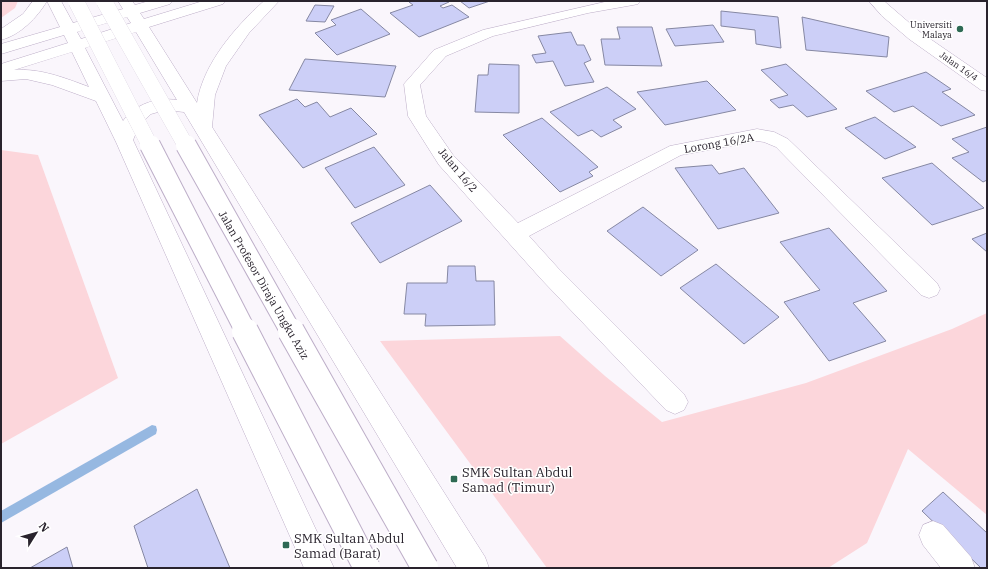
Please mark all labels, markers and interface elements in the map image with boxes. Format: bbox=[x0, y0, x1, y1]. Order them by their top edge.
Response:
place label: Universiti Malaya bbox=[910, 19, 952, 40]
marker: Universiti Malaya bbox=[955, 24, 965, 34]
street label: Jalan 16/4 bbox=[938, 49, 980, 83]
street label: Lorong 16/2A bbox=[683, 130, 755, 156]
street label: Jalan 16/2 bbox=[435, 145, 481, 195]
street label: Jalan Profesor Diraja Ungku Aziz bbox=[216, 208, 313, 362]
place label: SMK Sultan Abdul Samad (Timur) bbox=[462, 464, 573, 496]
marker: SMK Sultan Abdul Samad (Timur) bbox=[449, 474, 459, 484]
north arrow bbox=[16, 513, 56, 553]
text: N bbox=[36, 519, 52, 535]
place label: SMK Sultan Abdul Samad (Barat) bbox=[294, 530, 405, 562]
marker: SMK Sultan Abdul Samad (Barat) bbox=[281, 540, 291, 550]

